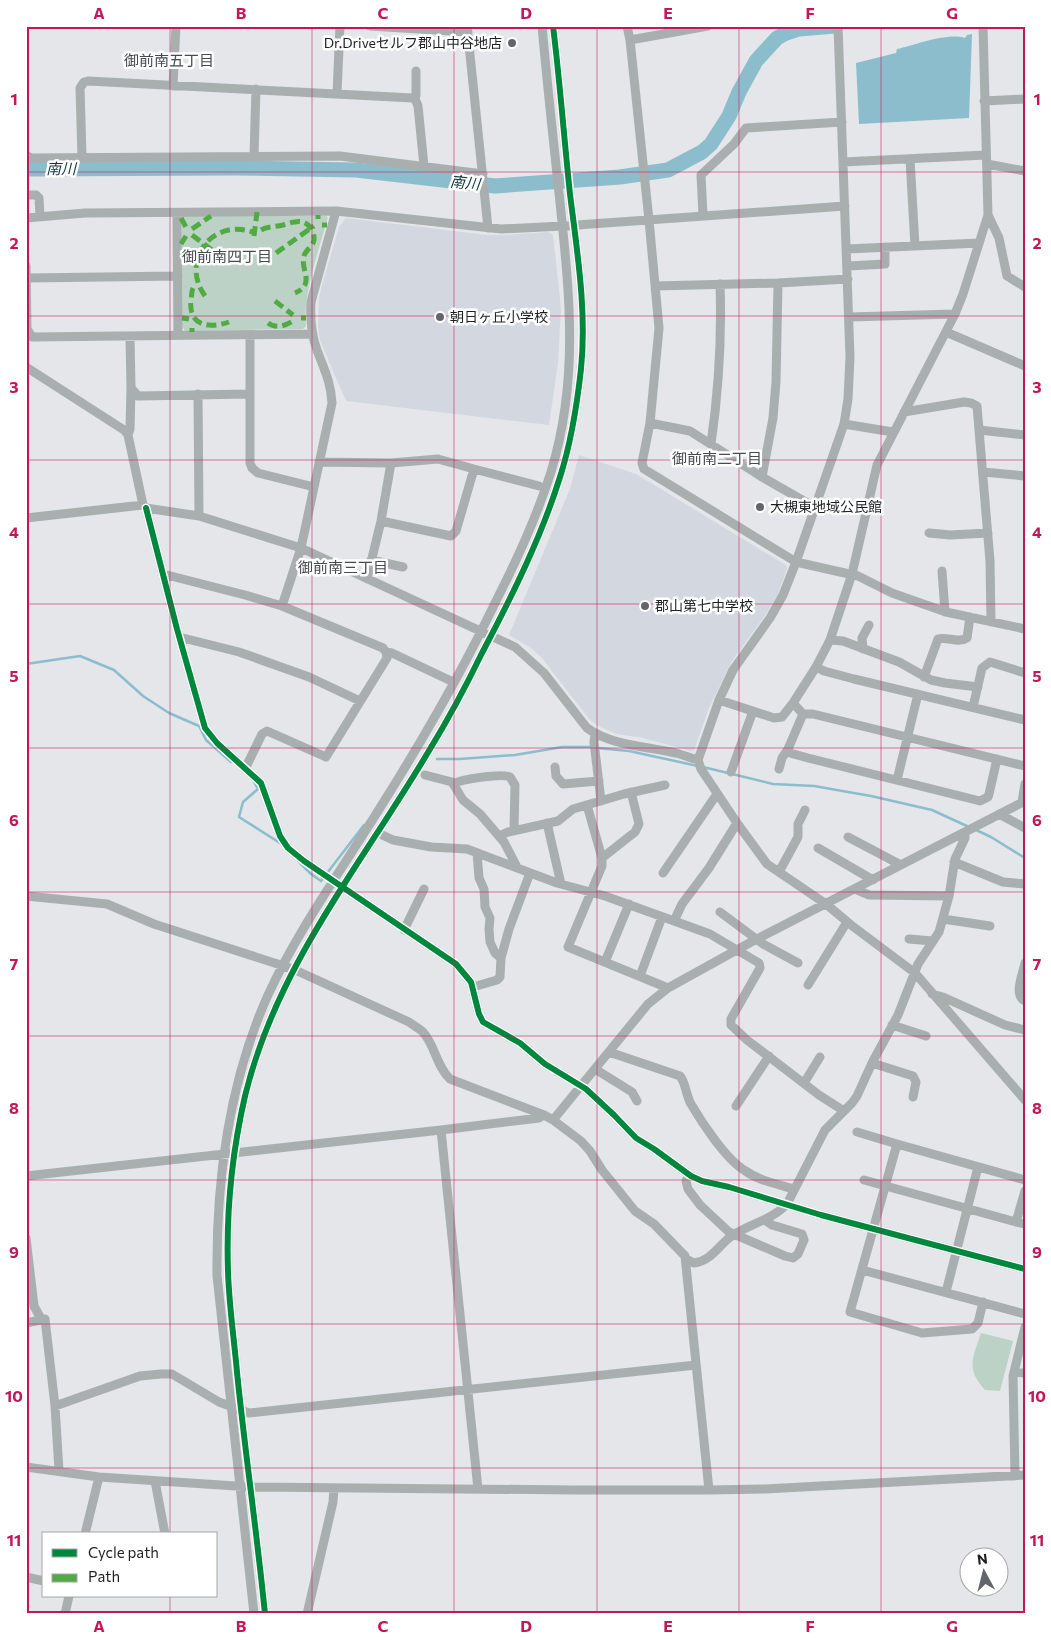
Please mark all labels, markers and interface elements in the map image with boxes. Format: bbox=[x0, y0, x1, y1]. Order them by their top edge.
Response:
text: A bbox=[93, 3, 105, 22]
text: B bbox=[236, 3, 247, 22]
text: C bbox=[378, 3, 389, 22]
text: D bbox=[520, 3, 532, 22]
text: E bbox=[663, 3, 673, 22]
text: F bbox=[805, 3, 815, 22]
text: G bbox=[946, 3, 958, 22]
place label: Dr.Driveセルフ郡山中谷地店 bbox=[324, 34, 502, 51]
marker: Dr.Driveセルフ郡山中谷地店 bbox=[506, 37, 518, 49]
district label: 御前南五丁目 bbox=[124, 51, 214, 69]
text: 1 bbox=[10, 89, 18, 108]
text: 1 bbox=[1033, 89, 1041, 108]
water label: 南川 bbox=[46, 159, 78, 177]
water label: 南川 bbox=[449, 171, 483, 193]
text: 2 bbox=[9, 233, 19, 252]
text: 2 bbox=[1032, 233, 1042, 252]
district label: 御前南四丁目 bbox=[182, 247, 272, 265]
place label: 朝日ヶ丘小学校 bbox=[450, 308, 548, 325]
marker: 朝日ヶ丘小学校 bbox=[434, 311, 446, 323]
text: 3 bbox=[9, 377, 19, 396]
text: 3 bbox=[1032, 377, 1042, 396]
district label: 御前南二丁目 bbox=[672, 449, 762, 467]
place label: 大槻東地域公民館 bbox=[770, 498, 882, 515]
marker: 大槻東地域公民館 bbox=[754, 501, 766, 513]
text: 4 bbox=[9, 522, 19, 541]
text: 4 bbox=[1032, 522, 1042, 541]
district label: 御前南三丁目 bbox=[298, 558, 388, 576]
place label: 郡山第七中学校 bbox=[655, 597, 753, 614]
marker: 郡山第七中学校 bbox=[639, 600, 651, 612]
text: 5 bbox=[9, 666, 19, 685]
text: 5 bbox=[1032, 666, 1042, 685]
text: 6 bbox=[9, 810, 19, 829]
text: 6 bbox=[1032, 810, 1042, 829]
text: 7 bbox=[10, 954, 19, 973]
text: 7 bbox=[1033, 954, 1042, 973]
text: 8 bbox=[9, 1098, 19, 1117]
text: 8 bbox=[1032, 1098, 1042, 1117]
text: 9 bbox=[9, 1242, 19, 1261]
text: 9 bbox=[1032, 1242, 1042, 1261]
text: 10 bbox=[5, 1386, 23, 1405]
text: 10 bbox=[1028, 1386, 1046, 1405]
text: 11 bbox=[7, 1530, 21, 1549]
text: 11 bbox=[1030, 1530, 1044, 1549]
legend bbox=[42, 1532, 218, 1598]
text: Cycle path bbox=[88, 1543, 159, 1561]
north arrow bbox=[958, 1548, 1008, 1598]
text: N bbox=[976, 1550, 989, 1568]
text: Path bbox=[88, 1567, 120, 1585]
text: A bbox=[93, 1616, 105, 1635]
text: B bbox=[236, 1616, 247, 1635]
text: C bbox=[378, 1616, 389, 1635]
text: D bbox=[520, 1616, 532, 1635]
text: E bbox=[663, 1616, 673, 1635]
text: F bbox=[805, 1616, 815, 1635]
text: G bbox=[946, 1616, 958, 1635]

